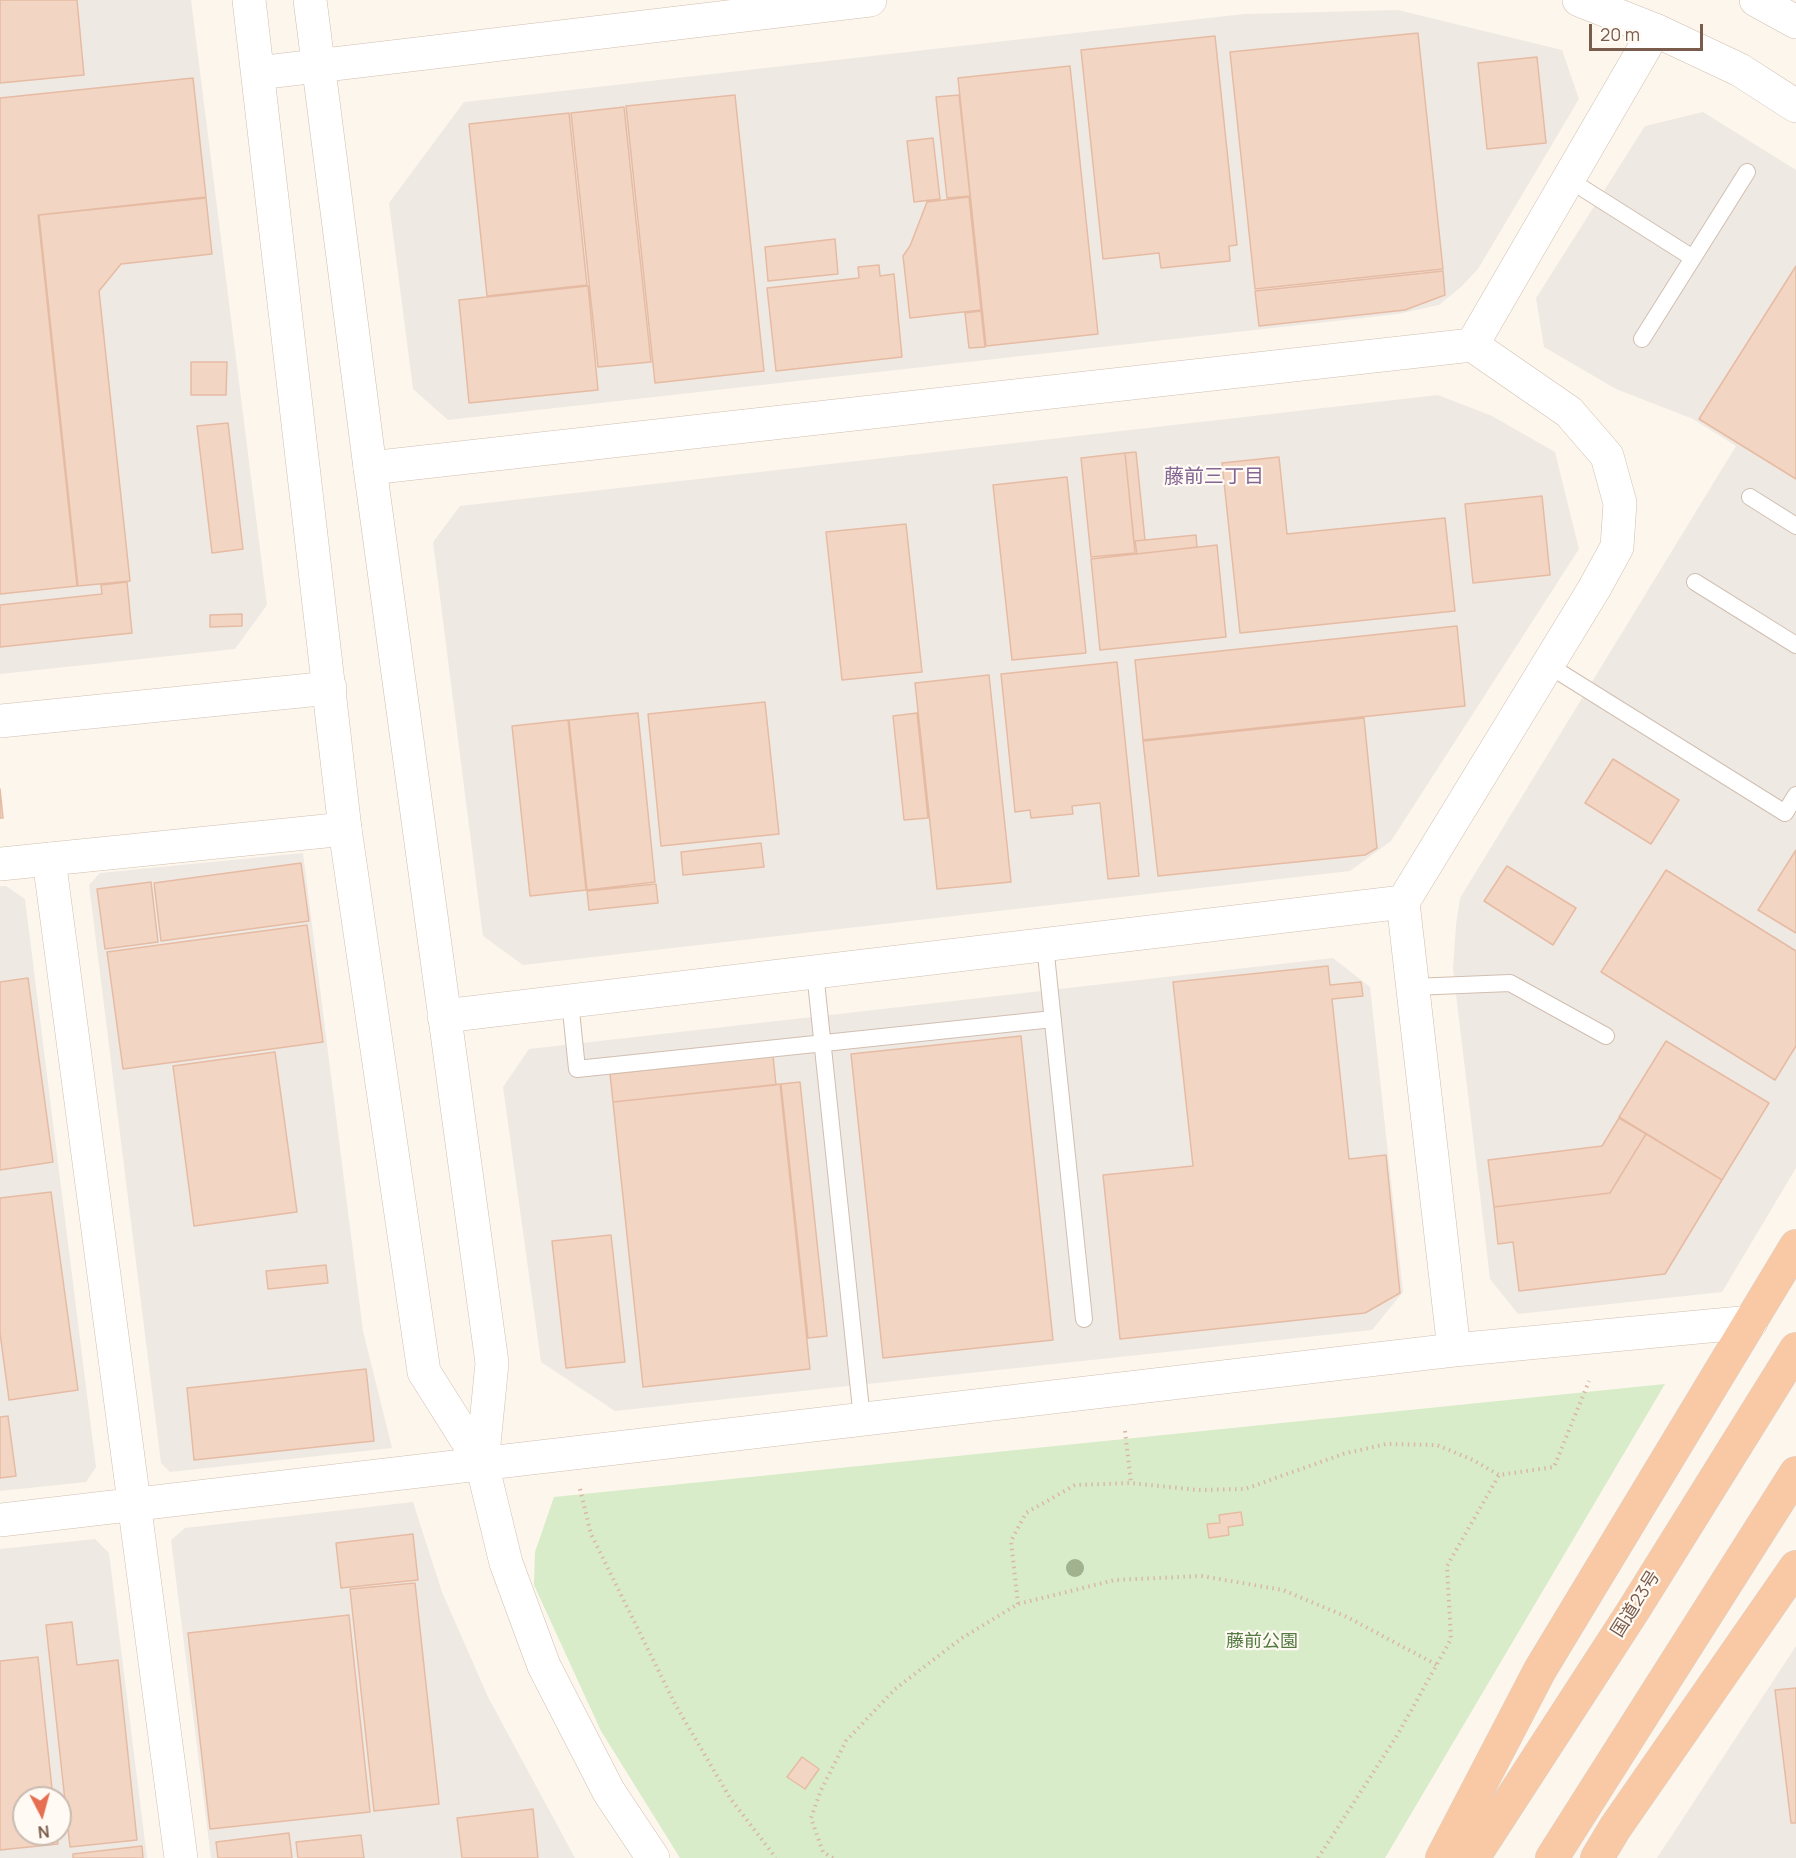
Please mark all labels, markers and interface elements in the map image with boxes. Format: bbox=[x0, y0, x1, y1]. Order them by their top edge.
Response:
scale bar bbox=[1592, 12, 1706, 50]
text: 20 m bbox=[1600, 22, 1640, 46]
district label: 藤前三丁目 bbox=[1164, 465, 1264, 489]
street label: 国道23号 bbox=[1607, 1567, 1665, 1641]
park label: 藤前公園 bbox=[1226, 1631, 1298, 1653]
north arrow bbox=[12, 1786, 72, 1846]
text: N bbox=[37, 1820, 51, 1843]

